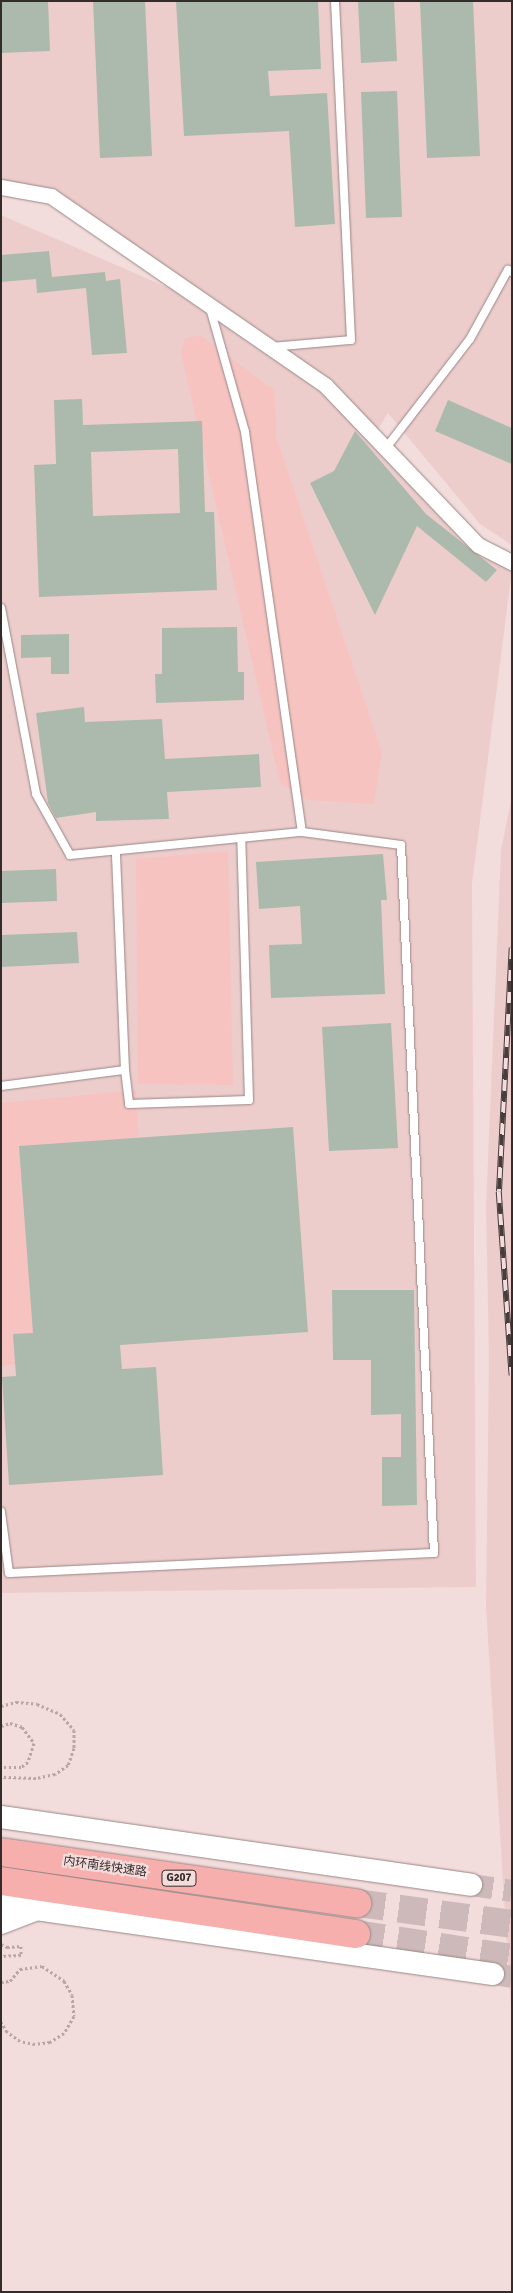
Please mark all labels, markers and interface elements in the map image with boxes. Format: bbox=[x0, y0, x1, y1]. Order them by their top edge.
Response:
street label: 内环南线快速路 bbox=[62, 1854, 148, 1880]
road number: G207 bbox=[160, 1870, 198, 1886]

